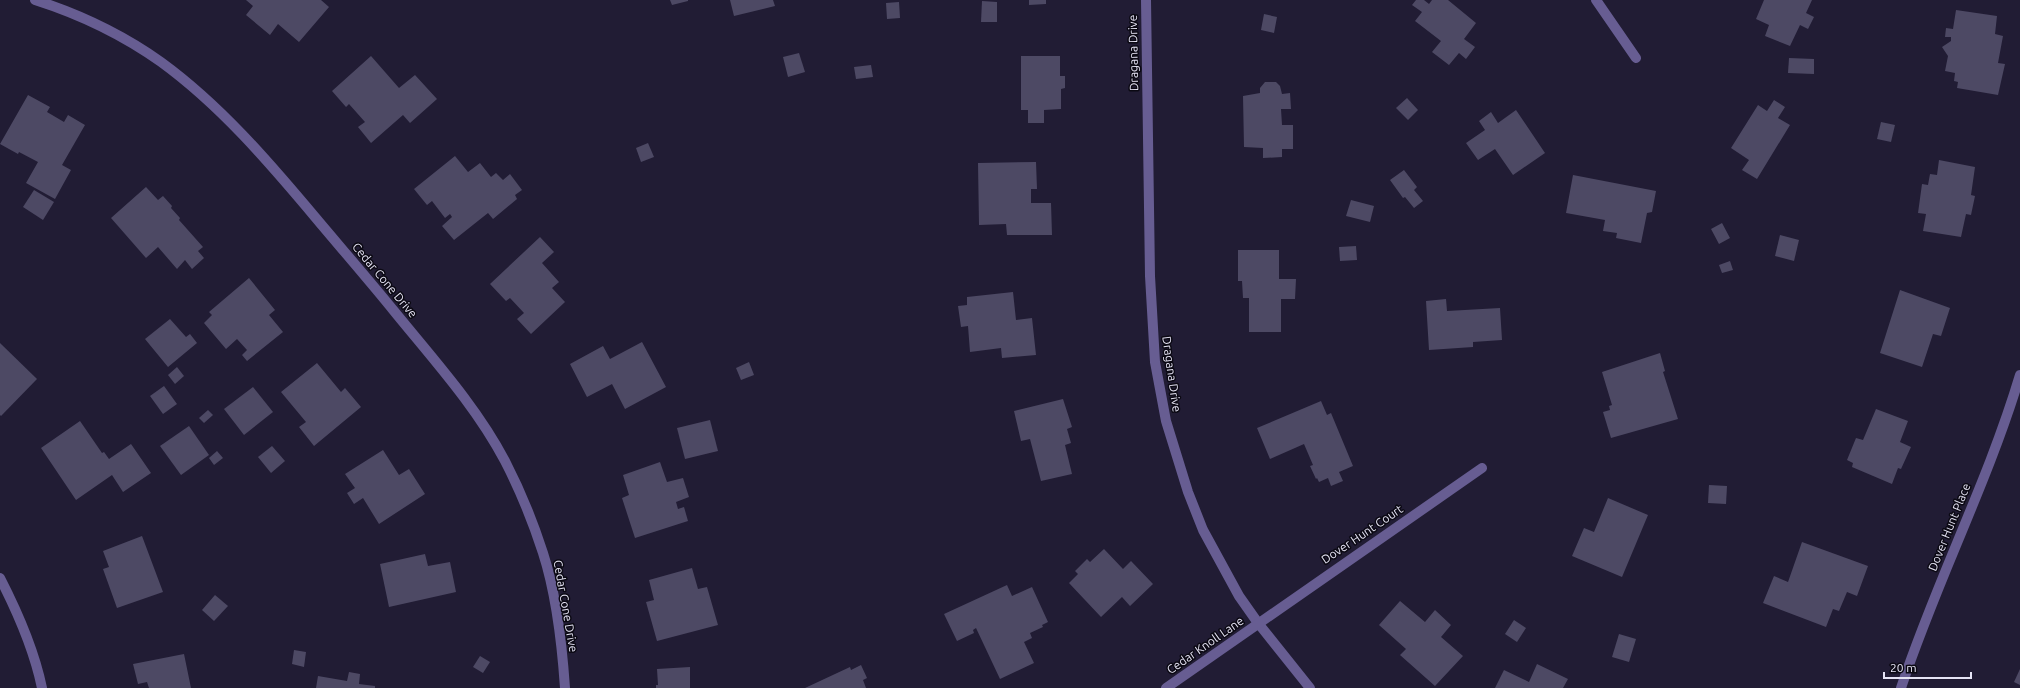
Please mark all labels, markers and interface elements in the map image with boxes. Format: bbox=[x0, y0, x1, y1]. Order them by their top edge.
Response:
street label: Dragana Drive bbox=[1126, 15, 1140, 91]
street label: Cedar Cone Drive bbox=[350, 240, 420, 320]
street label: Dragana Drive bbox=[1160, 335, 1184, 413]
street label: Dover Hunt Place bbox=[1925, 481, 1973, 573]
street label: Dover Hunt Court bbox=[1319, 502, 1405, 566]
street label: Cedar Cone Drive bbox=[551, 559, 581, 653]
street label: Cedar Knoll Lane bbox=[1164, 614, 1246, 676]
scale bar bbox=[1884, 654, 1971, 680]
text: 20 m bbox=[1890, 661, 1917, 674]

